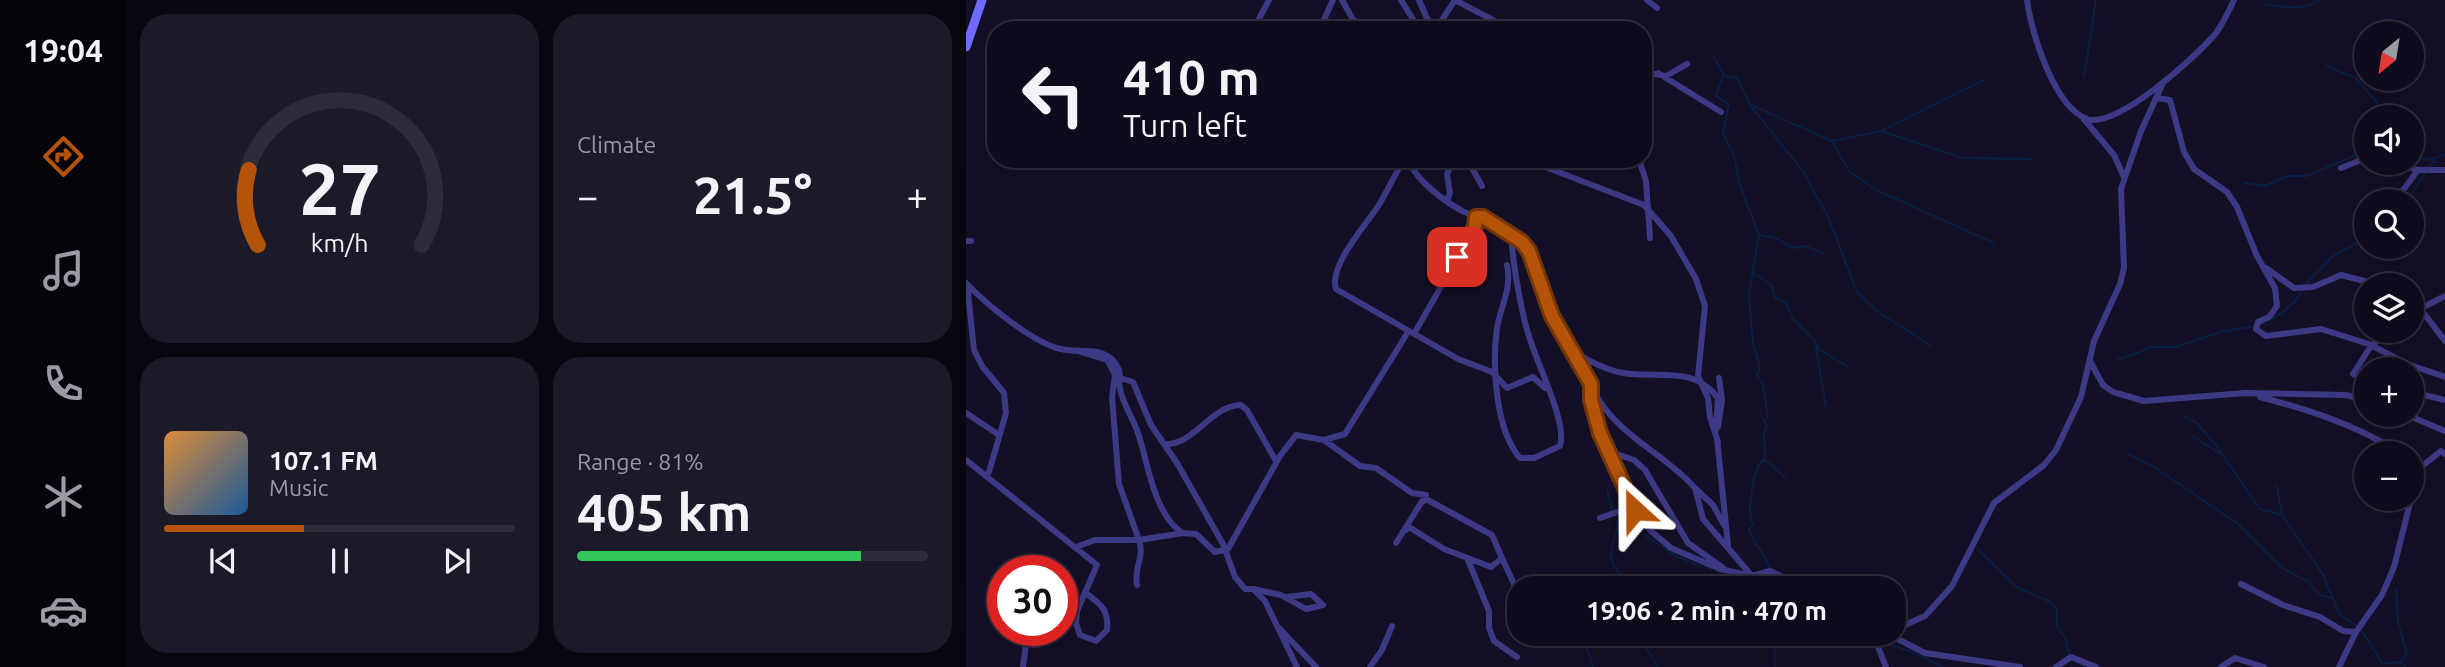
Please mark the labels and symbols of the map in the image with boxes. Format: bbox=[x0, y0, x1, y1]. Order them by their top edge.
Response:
north arrow bbox=[2354, 21, 2424, 91]
pin bbox=[1427, 227, 1487, 287]
position arrow bbox=[1598, 473, 1672, 547]
speed limit sign: 30 bbox=[987, 555, 1078, 646]

